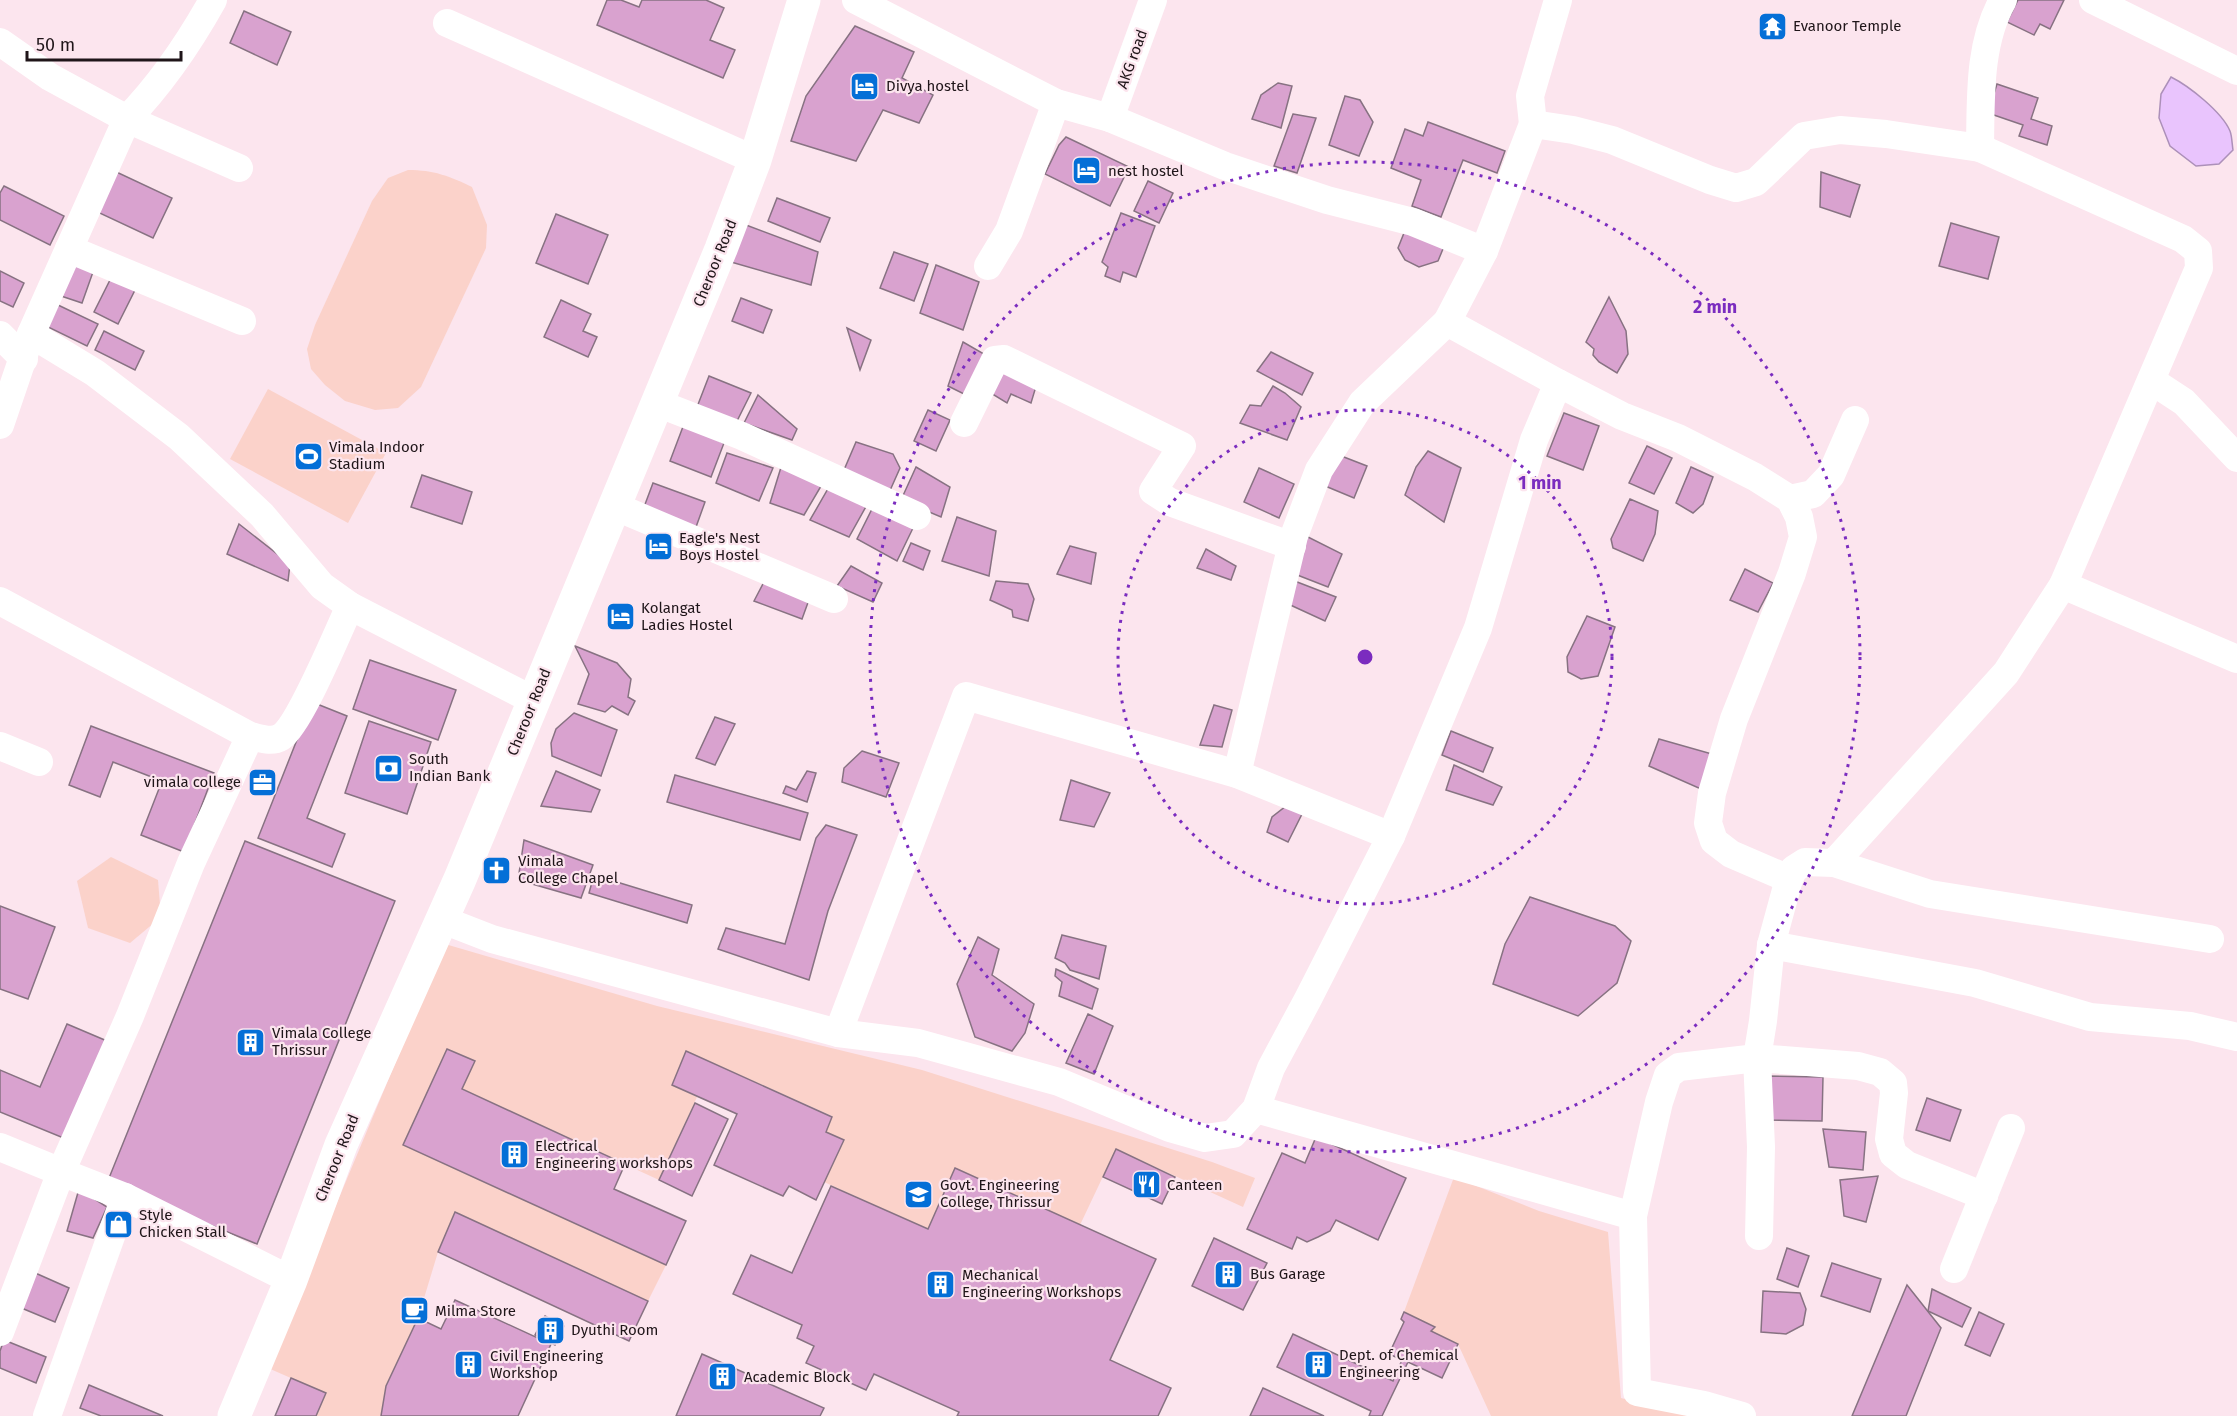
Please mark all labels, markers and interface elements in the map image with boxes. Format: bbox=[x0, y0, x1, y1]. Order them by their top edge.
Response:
temple icon: Evanoor Temple bbox=[1756, 10, 1788, 42]
place label: Evanoor Temple bbox=[1793, 17, 1901, 35]
scale bar bbox=[27, 24, 182, 62]
street label: AKG road bbox=[1113, 27, 1151, 91]
text: 50 m bbox=[36, 34, 75, 56]
hotel icon: Divya hostel bbox=[849, 70, 881, 102]
place label: Divya hostel bbox=[886, 77, 969, 95]
hotel icon: nest hostel bbox=[1071, 155, 1103, 187]
place label: nest hostel bbox=[1108, 162, 1184, 180]
street label: Cheroor Road bbox=[689, 217, 741, 309]
text: 2 min bbox=[1693, 296, 1737, 318]
place label: Vimala Indoor Stadium bbox=[329, 438, 425, 473]
sports icon: Vimala Indoor Stadium bbox=[292, 440, 324, 472]
text: 1 min bbox=[1518, 472, 1562, 494]
place label: Eagle's Nest Boys Hostel bbox=[679, 529, 761, 564]
hotel icon: Eagle's Nest Boys Hostel bbox=[642, 531, 674, 563]
place label: Kolangat Ladies Hostel bbox=[641, 599, 733, 634]
hotel icon: Kolangat Ladies Hostel bbox=[604, 601, 636, 633]
centre of rings bbox=[1355, 647, 1375, 667]
street label: Cheroor Road bbox=[503, 666, 555, 758]
place label: South Indian Bank bbox=[409, 750, 490, 785]
bank icon: South Indian Bank bbox=[372, 752, 404, 784]
office icon: vimala college bbox=[246, 766, 278, 798]
place label: vimala college bbox=[144, 773, 241, 791]
place label: Vimala College Chapel bbox=[518, 852, 619, 887]
church icon: Vimala College Chapel bbox=[481, 854, 513, 886]
place label: Vimala College Thrissur bbox=[272, 1024, 371, 1059]
building icon: Vimala College Thrissur bbox=[235, 1026, 267, 1058]
street label: Cheroor Road bbox=[311, 1112, 363, 1204]
place label: Electrical Engineering workshops bbox=[535, 1137, 693, 1172]
building icon: Electrical Engineering workshops bbox=[498, 1139, 530, 1171]
restaurant icon: Canteen bbox=[1130, 1169, 1162, 1201]
place label: Govt. Engineering College, Thrissur bbox=[940, 1176, 1059, 1211]
place label: Canteen bbox=[1167, 1176, 1223, 1194]
school or university icon: Govt. Engineering College, Thrissur bbox=[903, 1178, 935, 1210]
place label: Style Chicken Stall bbox=[139, 1206, 227, 1241]
shop icon: Style Chicken Stall bbox=[102, 1208, 134, 1240]
building icon: Bus Garage bbox=[1213, 1258, 1245, 1290]
place label: Bus Garage bbox=[1250, 1265, 1325, 1283]
place label: Mechanical Engineering Workshops bbox=[962, 1266, 1121, 1301]
building icon: Mechanical Engineering Workshops bbox=[925, 1268, 957, 1300]
cafe icon: Milma Store bbox=[398, 1295, 430, 1327]
place label: Milma Store bbox=[435, 1302, 516, 1320]
building icon: Dyuthi Room bbox=[534, 1314, 566, 1346]
place label: Dyuthi Room bbox=[571, 1321, 658, 1339]
place label: Dept. of Chemical Engineering bbox=[1339, 1346, 1459, 1381]
place label: Civil Engineering Workshop bbox=[490, 1347, 603, 1382]
building icon: Dept. of Chemical Engineering bbox=[1302, 1348, 1334, 1380]
building icon: Civil Engineering Workshop bbox=[453, 1349, 485, 1381]
building icon: Academic Block bbox=[707, 1361, 739, 1393]
place label: Academic Block bbox=[744, 1368, 851, 1386]

